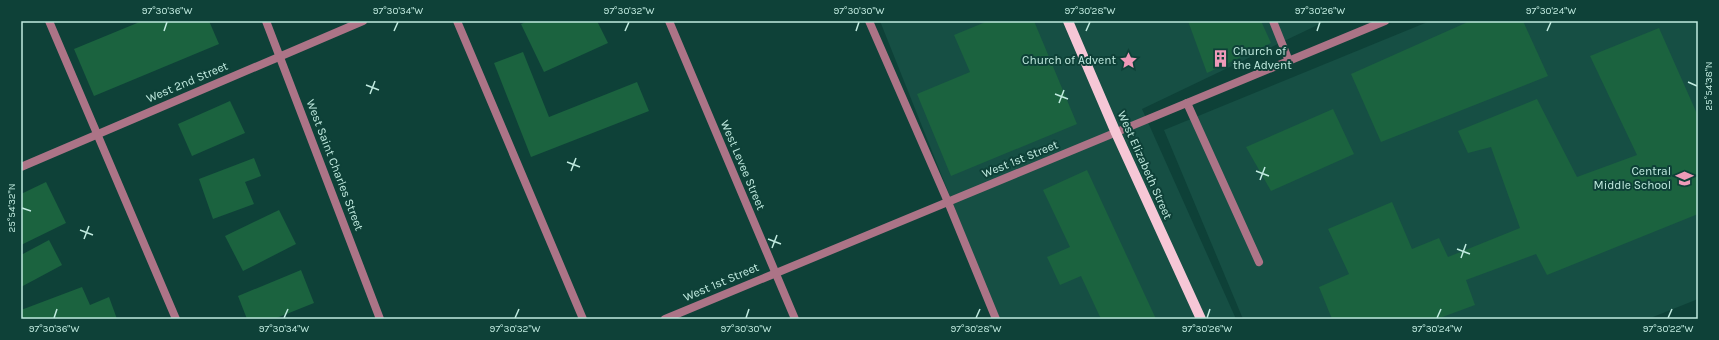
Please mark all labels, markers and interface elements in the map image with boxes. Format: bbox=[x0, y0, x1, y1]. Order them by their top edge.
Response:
text: 97°30'36"W bbox=[142, 5, 192, 17]
text: 97°30'34"W bbox=[373, 5, 423, 17]
text: 97°30'32"W bbox=[604, 5, 654, 17]
text: 97°30'30"W bbox=[834, 5, 885, 17]
text: 97°30'28"W bbox=[1064, 5, 1116, 17]
text: 97°30'26"W bbox=[1295, 5, 1345, 17]
text: 97°30'24"W bbox=[1526, 5, 1576, 17]
place label: Church of the Advent bbox=[1233, 44, 1292, 72]
building icon: Church of the Advent bbox=[1210, 48, 1230, 68]
place icon: Church of Advent bbox=[1119, 50, 1139, 70]
place label: Church of Advent bbox=[1022, 53, 1116, 67]
street label: West 2nd Street bbox=[144, 58, 230, 105]
text: 25°54'38"N bbox=[1703, 61, 1715, 111]
street label: West Saint Charles Street bbox=[303, 97, 367, 233]
street label: West Elizabeth Street bbox=[1115, 109, 1175, 222]
street label: West Levee Street bbox=[718, 118, 768, 212]
street label: West 1st Street bbox=[980, 137, 1061, 181]
place label: Central Middle School bbox=[1594, 164, 1671, 192]
school or university icon: Central Middle School bbox=[1674, 168, 1694, 188]
text: 25°54'32"N bbox=[6, 183, 18, 233]
street label: West 1st Street bbox=[681, 260, 761, 304]
text: 97°30'36"W bbox=[29, 323, 79, 335]
text: 97°30'34"W bbox=[259, 323, 309, 335]
text: 97°30'32"W bbox=[490, 323, 540, 335]
text: 97°30'30"W bbox=[721, 323, 772, 335]
text: 97°30'28"W bbox=[950, 323, 1002, 335]
text: 97°30'26"W bbox=[1182, 323, 1232, 335]
text: 97°30'24"W bbox=[1412, 323, 1462, 335]
text: 97°30'22"W bbox=[1643, 323, 1693, 335]

